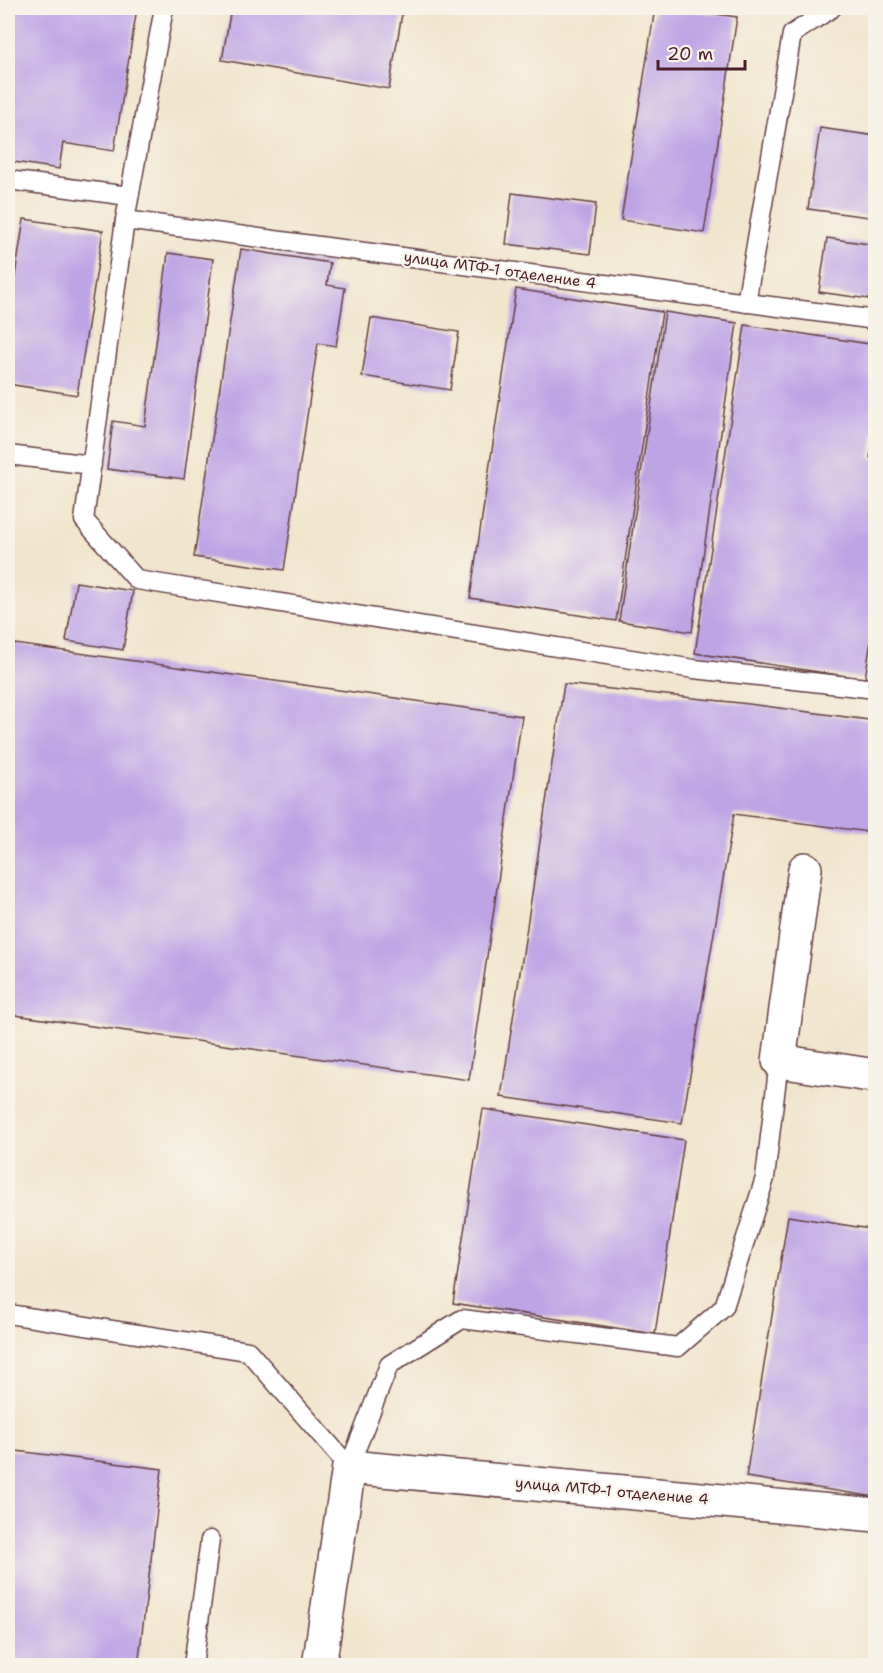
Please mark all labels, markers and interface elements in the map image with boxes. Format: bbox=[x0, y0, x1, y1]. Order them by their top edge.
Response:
scale bar bbox=[658, 33, 745, 71]
text: 20 m bbox=[667, 42, 713, 66]
street label: улица МТФ-1 отделение 4 bbox=[402, 247, 598, 293]
street label: улица МТФ-1 отделение 4 bbox=[514, 1473, 710, 1509]

